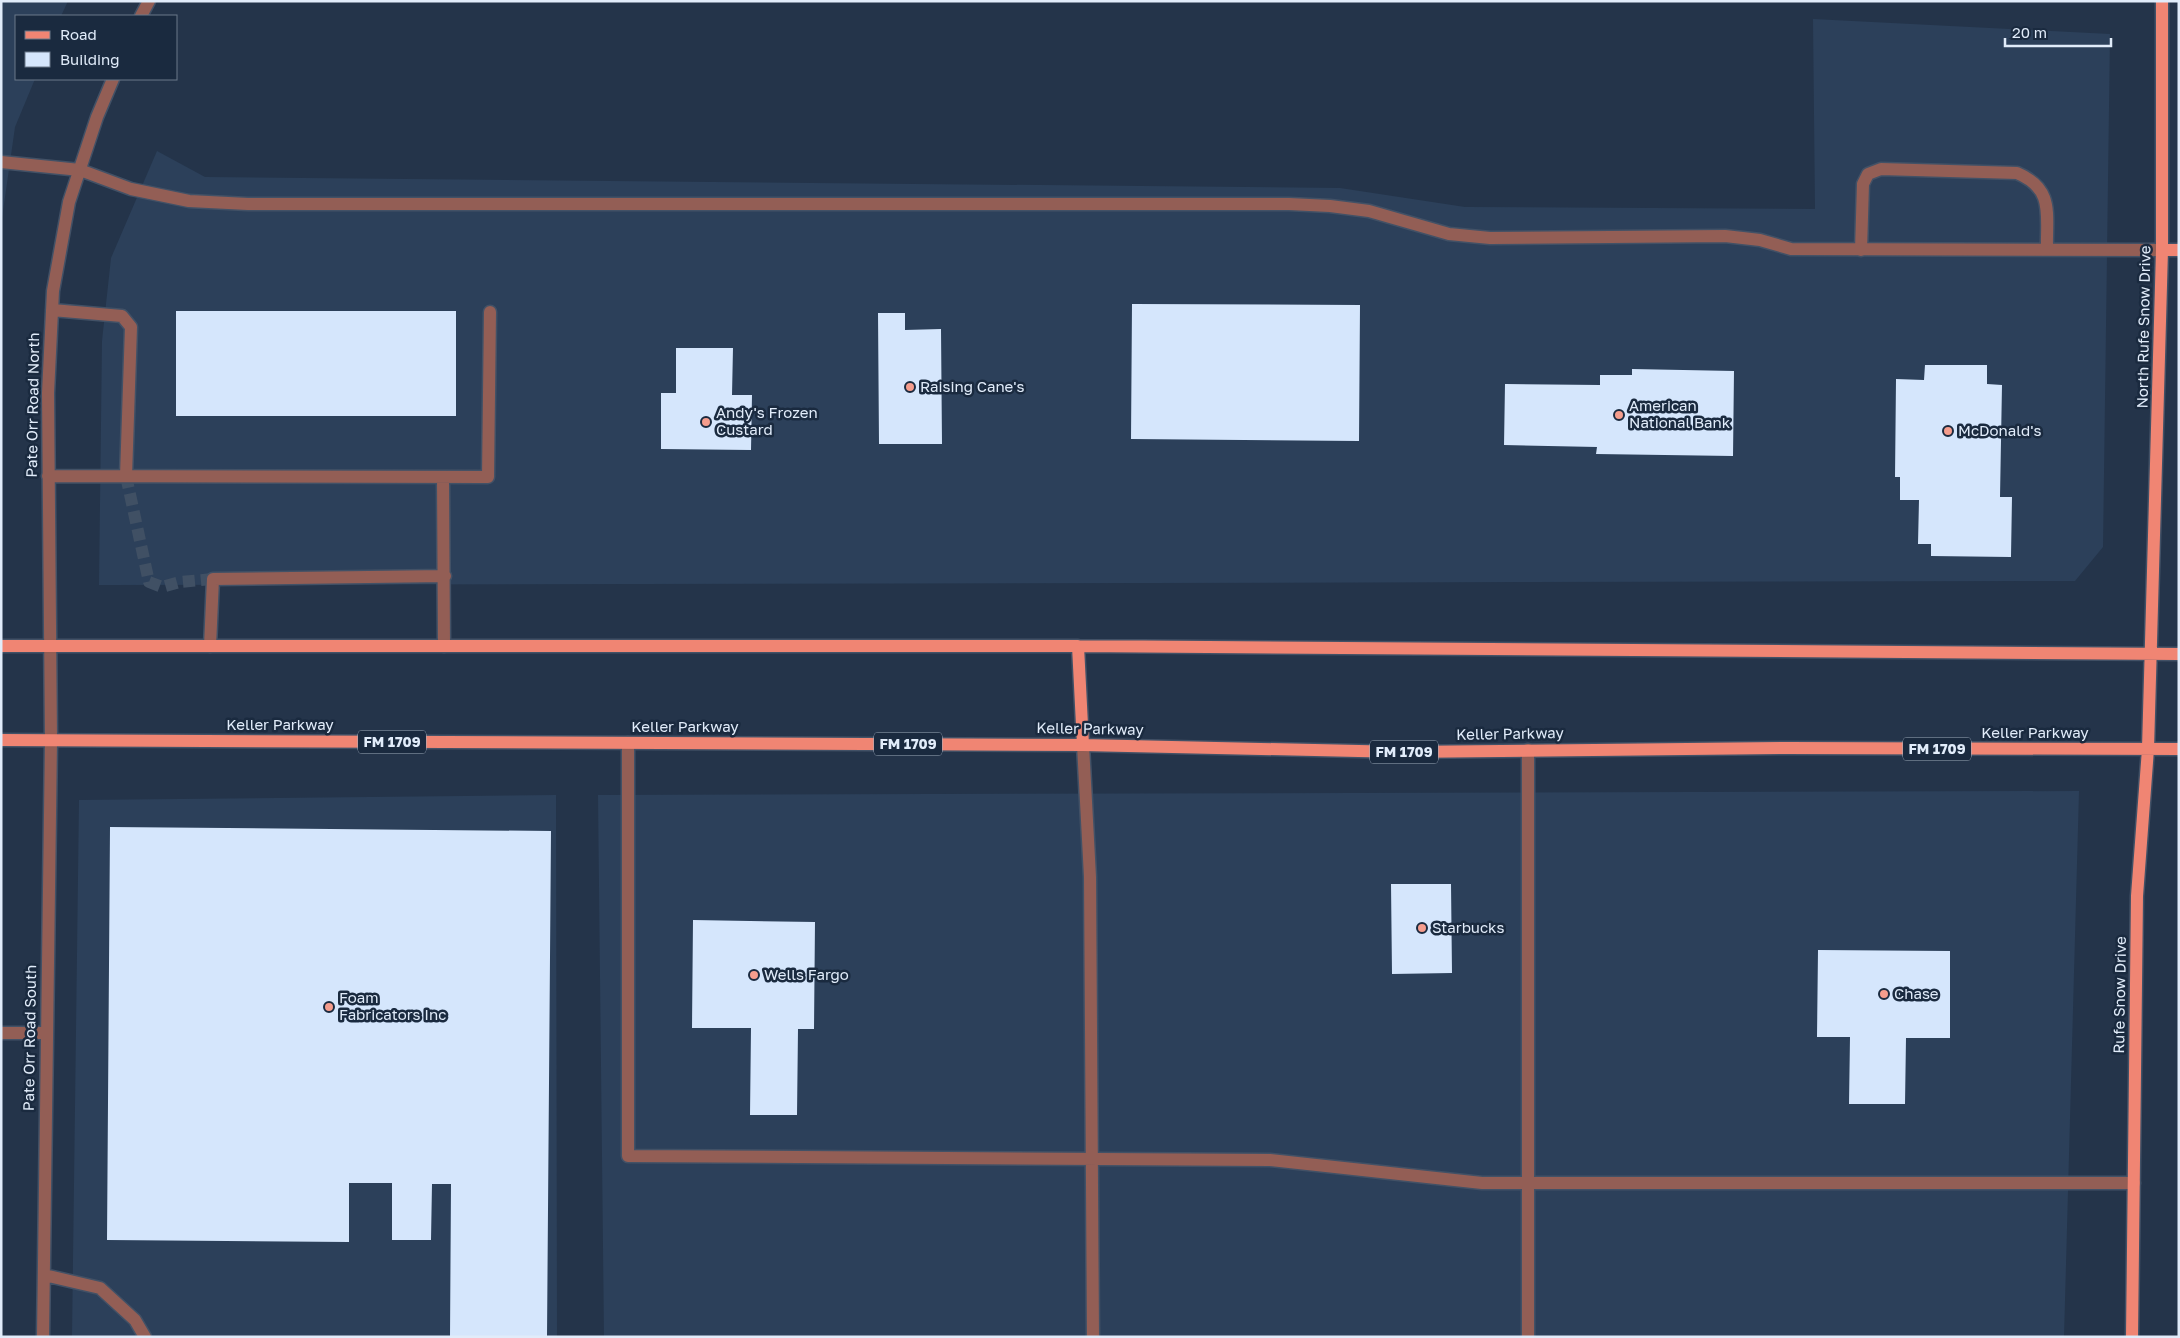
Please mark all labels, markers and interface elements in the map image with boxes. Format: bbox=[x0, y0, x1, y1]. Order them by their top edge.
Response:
legend bbox=[15, 15, 178, 80]
scale bar bbox=[2005, 15, 2111, 47]
text: 20 m bbox=[2012, 23, 2047, 41]
text: Road bbox=[60, 25, 97, 43]
text: Building bbox=[60, 50, 120, 68]
street label: North Rufe Snow Drive bbox=[2133, 245, 2153, 409]
street label: Pate Orr Road North bbox=[22, 332, 42, 478]
place label: Raising Cane's bbox=[920, 377, 1024, 395]
marker: Raising Cane's bbox=[904, 381, 916, 393]
place label: American National Bank bbox=[1629, 396, 1731, 431]
place label: Andy's Frozen Custard bbox=[716, 403, 818, 438]
marker: American National Bank bbox=[1613, 409, 1625, 421]
marker: Andy's Frozen Custard bbox=[700, 416, 712, 428]
place label: McDonald's bbox=[1958, 421, 2041, 439]
marker: McDonald's bbox=[1942, 425, 1954, 437]
street label: Keller Parkway bbox=[226, 715, 334, 733]
street label: Keller Parkway bbox=[631, 717, 739, 735]
street label: Keller Parkway bbox=[1036, 718, 1145, 738]
street label: Keller Parkway bbox=[1456, 723, 1565, 743]
street label: Keller Parkway bbox=[1981, 723, 2089, 741]
road number: FM 1709 bbox=[358, 730, 426, 754]
road number: FM 1709 bbox=[874, 732, 942, 756]
road number: FM 1709 bbox=[1903, 738, 1971, 761]
road number: FM 1709 bbox=[1370, 740, 1438, 764]
place label: Starbucks bbox=[1432, 918, 1505, 936]
marker: Starbucks bbox=[1416, 922, 1428, 934]
street label: Rufe Snow Drive bbox=[2109, 936, 2129, 1054]
street label: Pate Orr Road South bbox=[19, 965, 39, 1111]
place label: Wells Fargo bbox=[764, 965, 849, 983]
marker: Wells Fargo bbox=[748, 969, 760, 981]
place label: Chase bbox=[1894, 984, 1939, 1002]
place label: Foam Fabricators Inc bbox=[339, 988, 446, 1023]
marker: Chase bbox=[1878, 988, 1890, 1000]
marker: Foam Fabricators Inc bbox=[323, 1001, 335, 1013]

